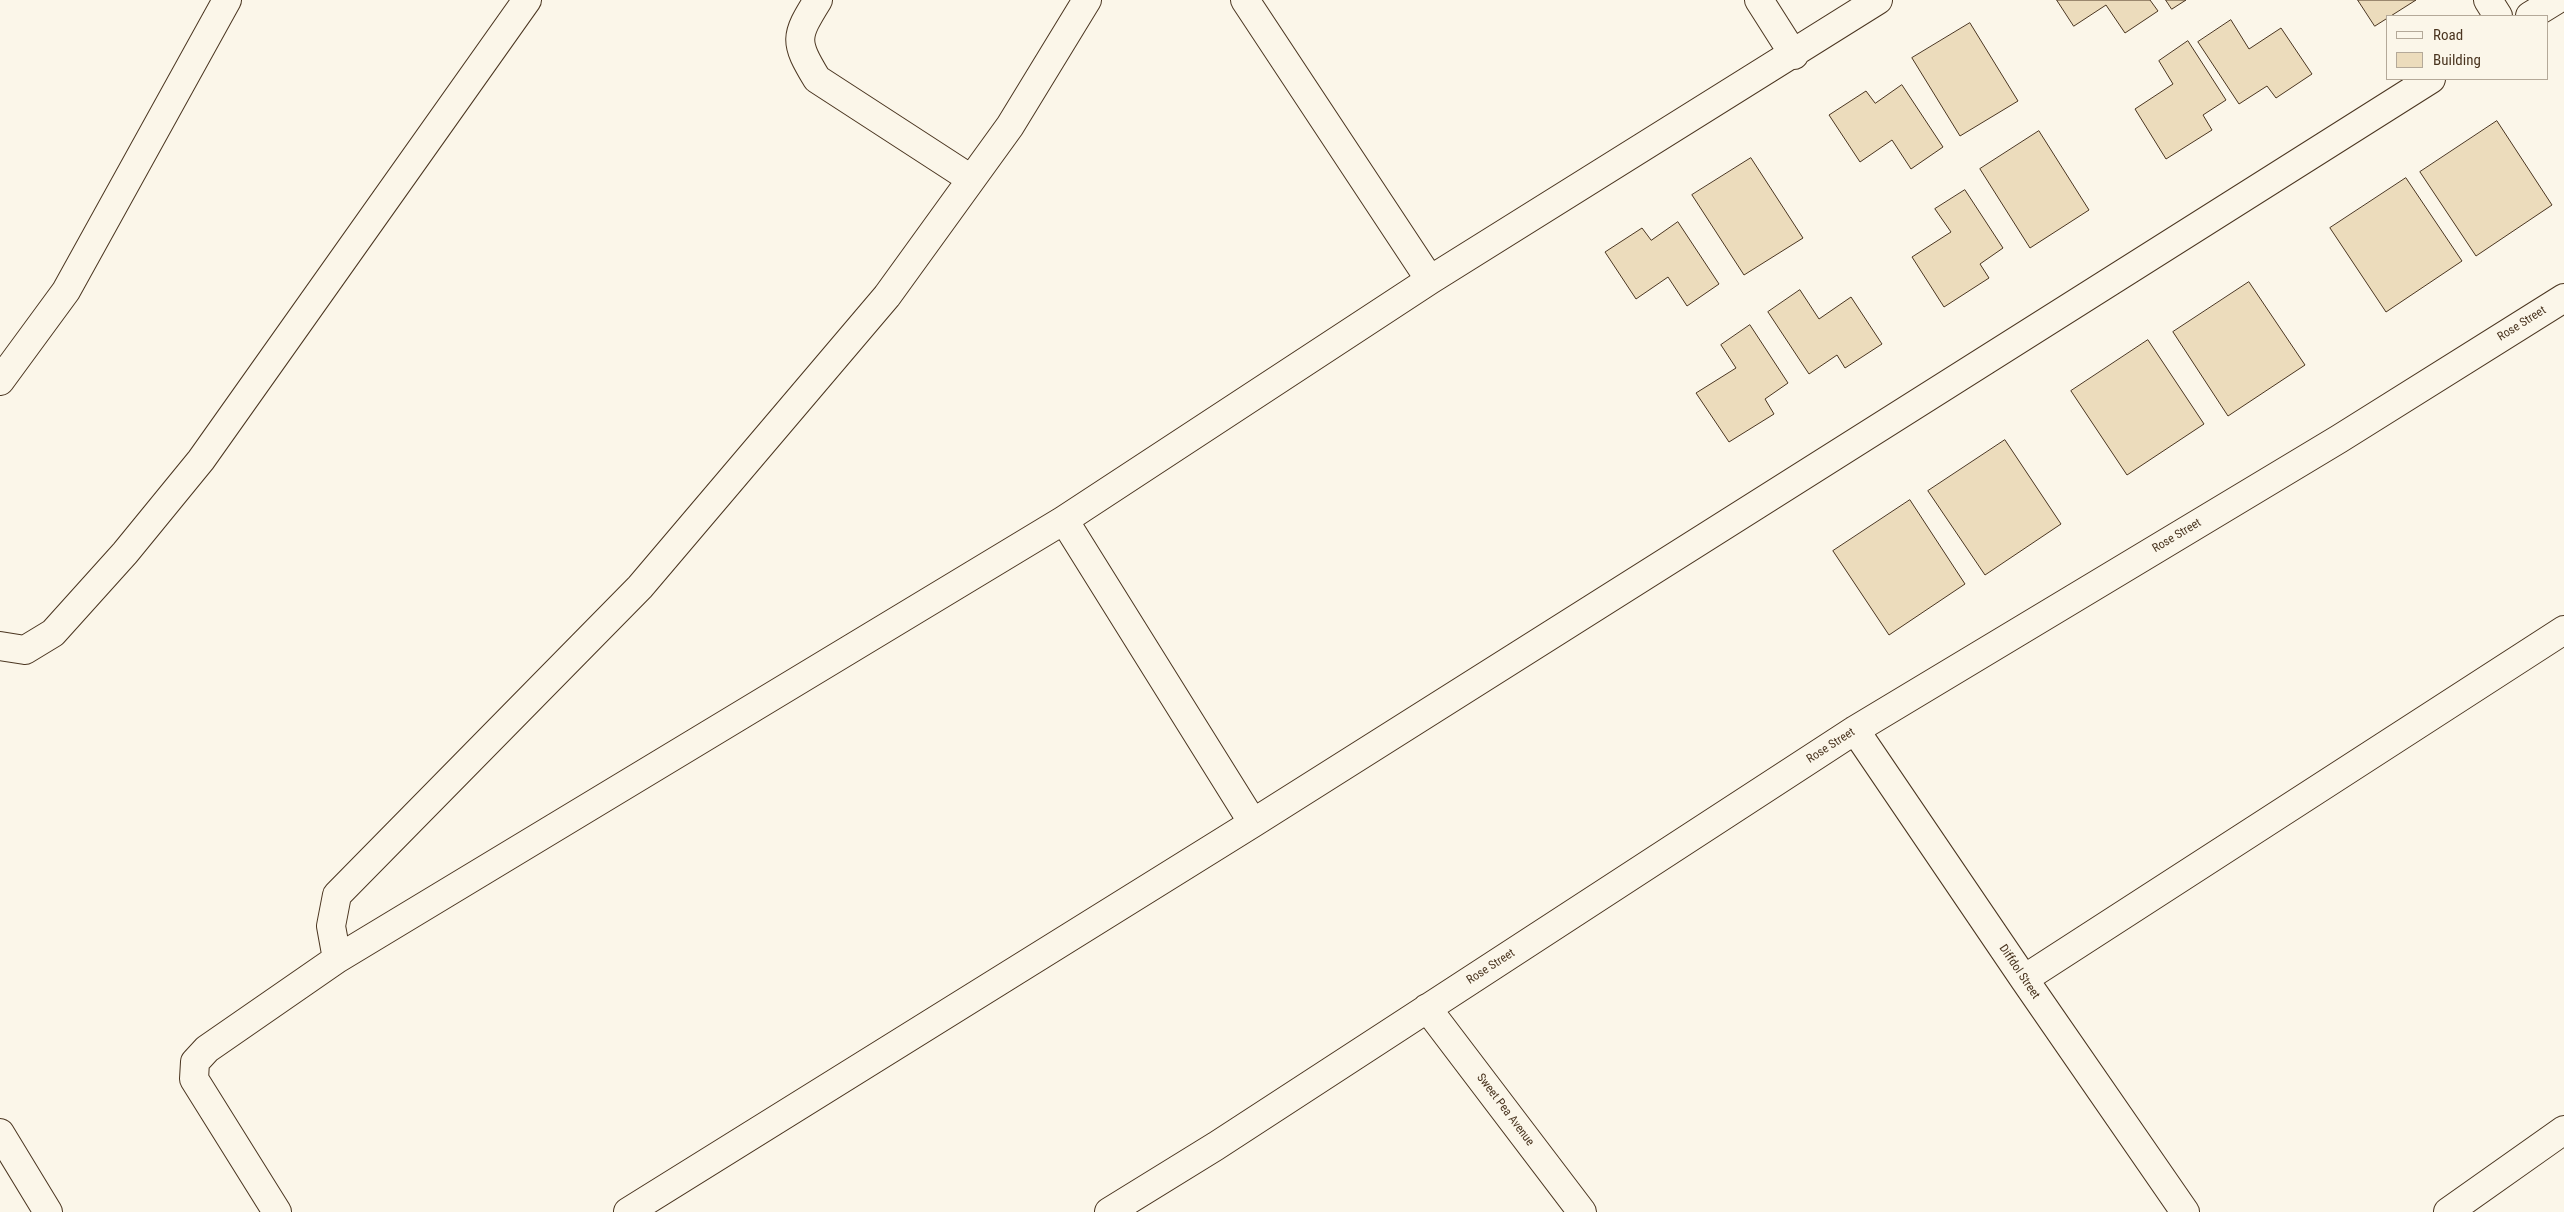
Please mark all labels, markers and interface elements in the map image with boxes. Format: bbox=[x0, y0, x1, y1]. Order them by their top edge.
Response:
legend bbox=[2386, 15, 2549, 80]
text: Road bbox=[2433, 26, 2463, 44]
text: Building bbox=[2433, 51, 2481, 69]
street label: Rose Street bbox=[2495, 303, 2549, 345]
street label: Rose Street bbox=[2150, 516, 2204, 556]
street label: Rose Street bbox=[1804, 725, 1858, 767]
street label: Diffdol Street bbox=[1996, 942, 2042, 1002]
street label: Rose Street bbox=[1464, 946, 1518, 988]
street label: Sweet Pea Avenue bbox=[1473, 1071, 1537, 1149]

